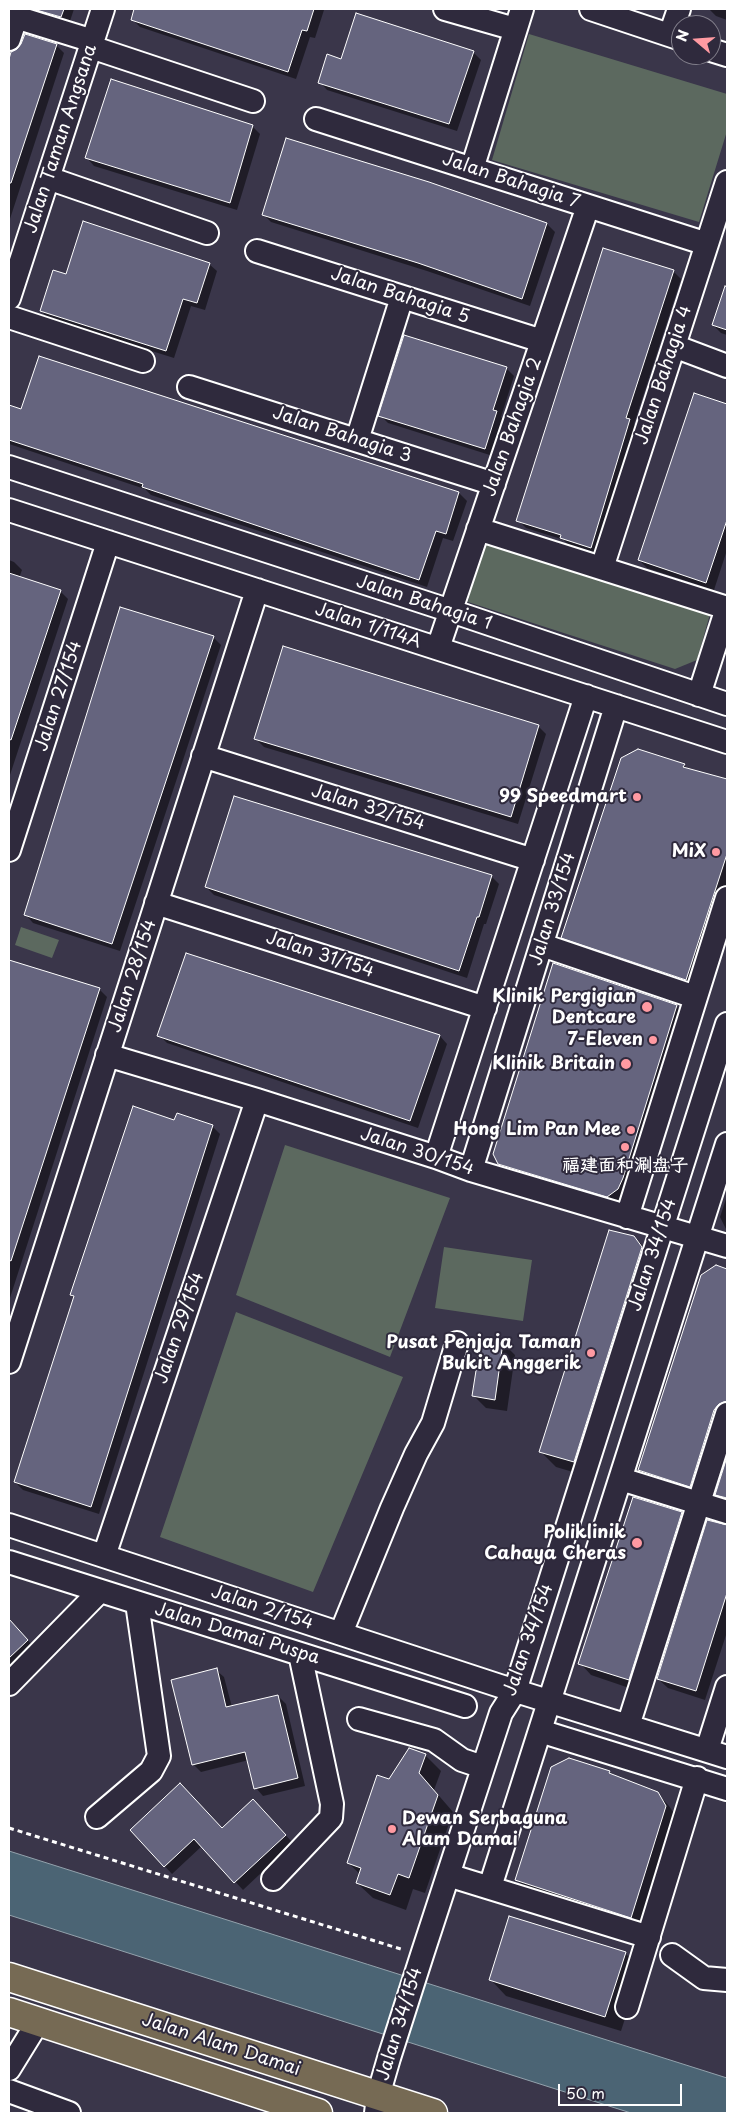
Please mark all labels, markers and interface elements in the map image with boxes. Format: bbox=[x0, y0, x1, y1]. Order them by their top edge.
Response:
north arrow bbox=[671, 15, 721, 65]
text: N bbox=[671, 27, 694, 44]
street label: Jalan Taman Angsana bbox=[20, 42, 102, 236]
street label: Jalan Bahagia 7 bbox=[440, 149, 582, 213]
street label: Jalan Bahagia 5 bbox=[328, 263, 472, 329]
street label: Jalan Bahagia 4 bbox=[631, 303, 697, 447]
street label: Jalan Bahagia 2 bbox=[479, 355, 547, 499]
street label: Jalan Bahagia 3 bbox=[270, 402, 414, 468]
street label: Jalan Bahagia 1 bbox=[354, 571, 494, 635]
street label: Jalan 1/114A bbox=[312, 599, 424, 653]
street label: Jalan 27/154 bbox=[31, 638, 87, 754]
street label: Jalan 32/154 bbox=[309, 780, 427, 836]
place label: 99 Speedmart bbox=[499, 786, 627, 808]
marker: 99 Speedmart bbox=[631, 791, 643, 803]
place label: MiX bbox=[672, 841, 706, 863]
marker: MiX bbox=[710, 846, 722, 858]
street label: Jalan 33/154 bbox=[526, 850, 580, 968]
street label: Jalan 28/154 bbox=[105, 917, 161, 1035]
street label: Jalan 31/154 bbox=[263, 927, 377, 983]
place label: Klinik Pergigian Dentcare bbox=[492, 986, 636, 1028]
marker: Klinik Pergigian Dentcare bbox=[640, 1000, 654, 1014]
place label: 7-Eleven bbox=[568, 1029, 643, 1051]
marker: 7-Eleven bbox=[647, 1034, 659, 1046]
place label: Klinik Britain bbox=[492, 1053, 615, 1075]
marker: Klinik Britain bbox=[619, 1057, 633, 1071]
place label: Hong Lim Pan Mee bbox=[453, 1119, 621, 1141]
street label: Jalan 30/154 bbox=[357, 1123, 477, 1181]
marker: Hong Lim Pan Mee bbox=[625, 1124, 637, 1136]
marker: 福建面和涮盘子 bbox=[619, 1141, 631, 1153]
place label: 福建面和涮盘子 bbox=[562, 1155, 688, 1177]
street label: Jalan 34/154 bbox=[625, 1196, 681, 1314]
street label: Jalan 29/154 bbox=[151, 1269, 209, 1387]
place label: Pusat Penjaja Taman Bukit Anggerik bbox=[386, 1332, 581, 1375]
marker: Pusat Penjaja Taman Bukit Anggerik bbox=[585, 1347, 597, 1359]
place label: Poliklinik Cahaya Cheras bbox=[484, 1522, 626, 1565]
marker: Poliklinik Cahaya Cheras bbox=[630, 1536, 644, 1550]
street label: Jalan 2/154 bbox=[208, 1581, 316, 1635]
street label: Jalan 34/154 bbox=[500, 1581, 558, 1699]
street label: Jalan Damai Puspa bbox=[152, 1599, 322, 1669]
place label: Dewan Serbaguna Alam Damai bbox=[402, 1808, 567, 1850]
marker: Dewan Serbaguna Alam Damai bbox=[386, 1823, 398, 1835]
street label: Jalan 34/154 bbox=[373, 1965, 427, 2083]
street label: Jalan Alam Damai bbox=[139, 2009, 303, 2081]
scale bar bbox=[561, 2074, 685, 2106]
text: 50 m bbox=[566, 2081, 605, 2104]

